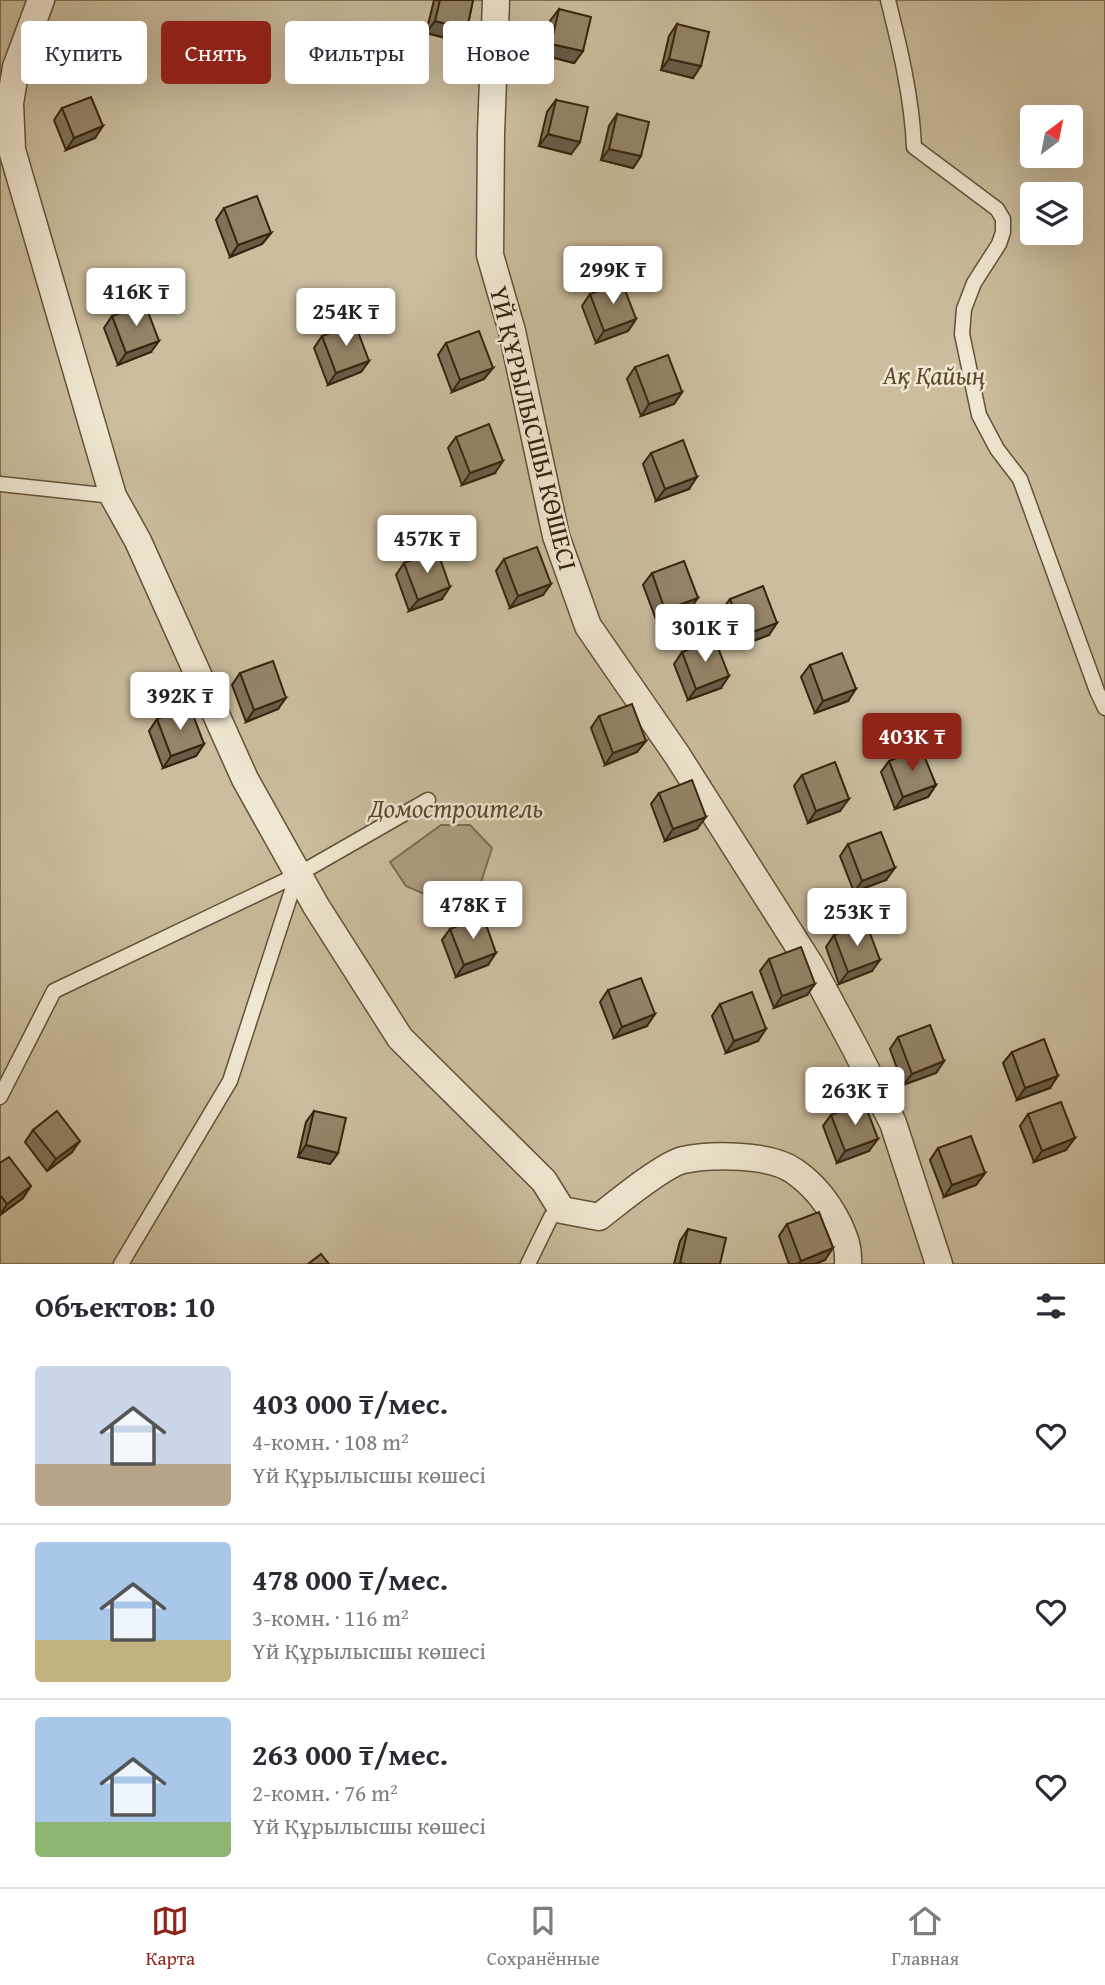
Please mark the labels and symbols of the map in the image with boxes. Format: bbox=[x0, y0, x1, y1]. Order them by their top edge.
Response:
north arrow bbox=[1020, 105, 1083, 168]
pin: 299K ₸ bbox=[556, 246, 670, 306]
pin: 416K ₸ bbox=[79, 268, 193, 328]
street label: ҮЙ ҚҰРЫЛЫСШЫ КӨШЕСІ bbox=[480, 282, 588, 574]
pin: 254K ₸ bbox=[289, 288, 403, 348]
park label: Ақ Қайың bbox=[882, 355, 985, 394]
pin: 457K ₸ bbox=[370, 516, 484, 575]
pin: 301K ₸ bbox=[648, 604, 762, 664]
pin: 392K ₸ bbox=[123, 672, 237, 732]
pin: 403K ₸ bbox=[855, 714, 969, 773]
park label: Домостроитель bbox=[367, 788, 543, 827]
pin: 478K ₸ bbox=[416, 881, 530, 941]
pin: 253K ₸ bbox=[800, 888, 914, 948]
pin: 263K ₸ bbox=[798, 1068, 912, 1127]

